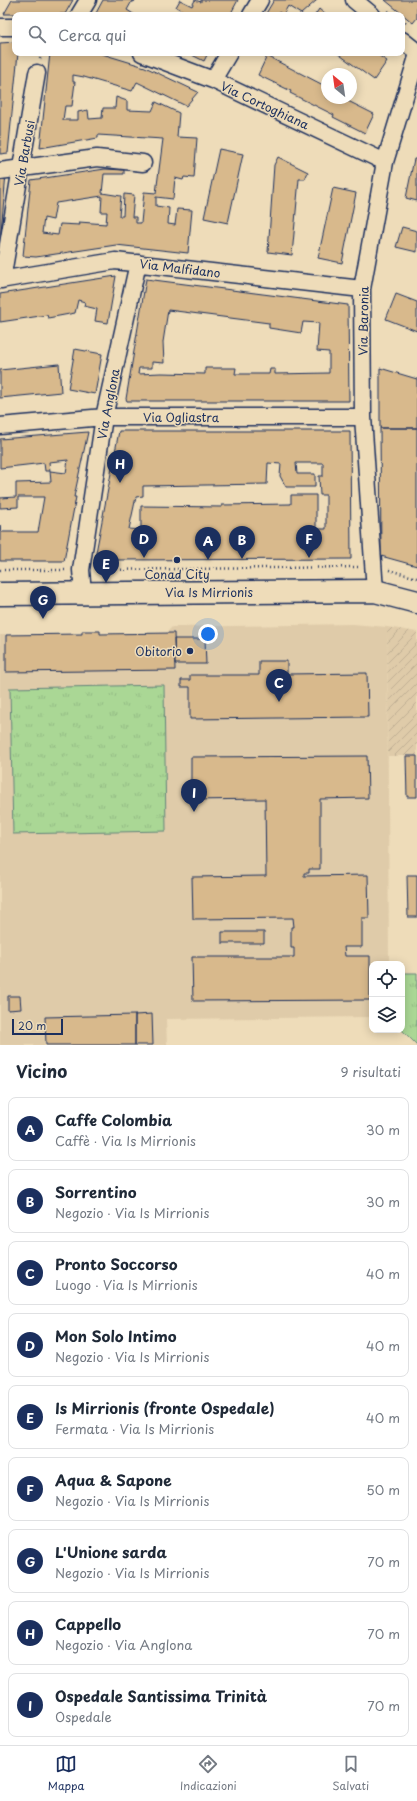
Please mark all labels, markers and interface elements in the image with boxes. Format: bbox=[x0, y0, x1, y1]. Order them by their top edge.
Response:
search box bbox=[12, 12, 405, 56]
icon: search bbox=[26, 23, 48, 45]
text: Cerca qui bbox=[58, 23, 126, 46]
north arrow bbox=[321, 68, 357, 104]
street label: Via Cortoghiana bbox=[218, 77, 312, 133]
street label: Via Barbusi bbox=[9, 119, 39, 187]
street label: Via Malfidano bbox=[138, 254, 222, 282]
street label: Via Baronia bbox=[353, 285, 373, 356]
street label: Via Anglona bbox=[92, 366, 124, 441]
street label: Via Ogliastra bbox=[143, 408, 220, 426]
pin: H bbox=[107, 450, 133, 483]
pin: D bbox=[131, 525, 157, 558]
pin: F bbox=[296, 525, 322, 558]
pin: B bbox=[229, 526, 255, 559]
pin: A bbox=[195, 527, 221, 560]
pin: E bbox=[93, 550, 119, 583]
marker: Conad City bbox=[172, 555, 182, 565]
place label: Conad City bbox=[144, 565, 210, 583]
street label: Via Is Mirrionis bbox=[165, 583, 253, 601]
pin: G bbox=[30, 586, 56, 619]
your location bbox=[198, 624, 218, 644]
place label: Obitorio bbox=[135, 642, 182, 660]
marker: Obitorio bbox=[185, 646, 195, 656]
pin: C bbox=[266, 669, 292, 702]
pin: I bbox=[181, 779, 207, 812]
map controls bbox=[369, 961, 405, 1033]
button: locate bbox=[369, 961, 405, 997]
button: layers bbox=[369, 997, 405, 1033]
scale bar bbox=[12, 1017, 63, 1036]
text: 20 m bbox=[18, 1017, 46, 1034]
text: Vicino bbox=[16, 1058, 67, 1084]
text: 9 risultati bbox=[341, 1062, 401, 1081]
text: Caffe Colombia bbox=[55, 1108, 172, 1131]
text: A bbox=[25, 1120, 35, 1139]
text: 30 m bbox=[366, 1120, 400, 1139]
text: Caffè · Via Is Mirrionis bbox=[55, 1131, 196, 1150]
text: Sorrentino bbox=[55, 1180, 137, 1203]
text: B bbox=[26, 1192, 34, 1211]
text: 30 m bbox=[366, 1192, 400, 1211]
text: Negozio · Via Is Mirrionis bbox=[55, 1203, 209, 1222]
text: Pronto Soccorso bbox=[55, 1252, 177, 1275]
text: C bbox=[25, 1264, 35, 1283]
text: 40 m bbox=[366, 1264, 400, 1283]
text: Luogo · Via Is Mirrionis bbox=[55, 1275, 198, 1294]
text: Mon Solo Intimo bbox=[55, 1324, 177, 1347]
text: D bbox=[25, 1336, 35, 1355]
text: 40 m bbox=[366, 1336, 400, 1355]
text: Negozio · Via Is Mirrionis bbox=[55, 1347, 209, 1366]
text: Is Mirrionis (fronte Ospedale) bbox=[55, 1396, 275, 1419]
text: E bbox=[26, 1408, 34, 1427]
text: 40 m bbox=[366, 1408, 400, 1427]
text: Fermata · Via Is Mirrionis bbox=[55, 1419, 214, 1438]
text: Aqua & Sapone bbox=[55, 1468, 172, 1491]
text: F bbox=[26, 1480, 34, 1499]
text: 50 m bbox=[366, 1480, 400, 1499]
text: Negozio · Via Is Mirrionis bbox=[55, 1491, 209, 1510]
text: L'Unione sarda bbox=[55, 1540, 167, 1563]
text: G bbox=[25, 1552, 35, 1571]
text: 70 m bbox=[367, 1552, 400, 1571]
text: Negozio · Via Is Mirrionis bbox=[55, 1563, 209, 1582]
text: Cappello bbox=[55, 1612, 121, 1635]
text: H bbox=[25, 1624, 35, 1643]
text: 70 m bbox=[367, 1624, 400, 1643]
text: Negozio · Via Anglona bbox=[55, 1635, 192, 1654]
text: Ospedale Santissima Trinità bbox=[55, 1684, 267, 1707]
text: I bbox=[28, 1696, 32, 1715]
text: 70 m bbox=[367, 1696, 400, 1715]
text: Ospedale bbox=[55, 1707, 112, 1726]
tab: Mappa bbox=[48, 1753, 84, 1794]
tab: Indicazioni bbox=[180, 1753, 237, 1794]
tab: Salvati bbox=[332, 1753, 369, 1794]

